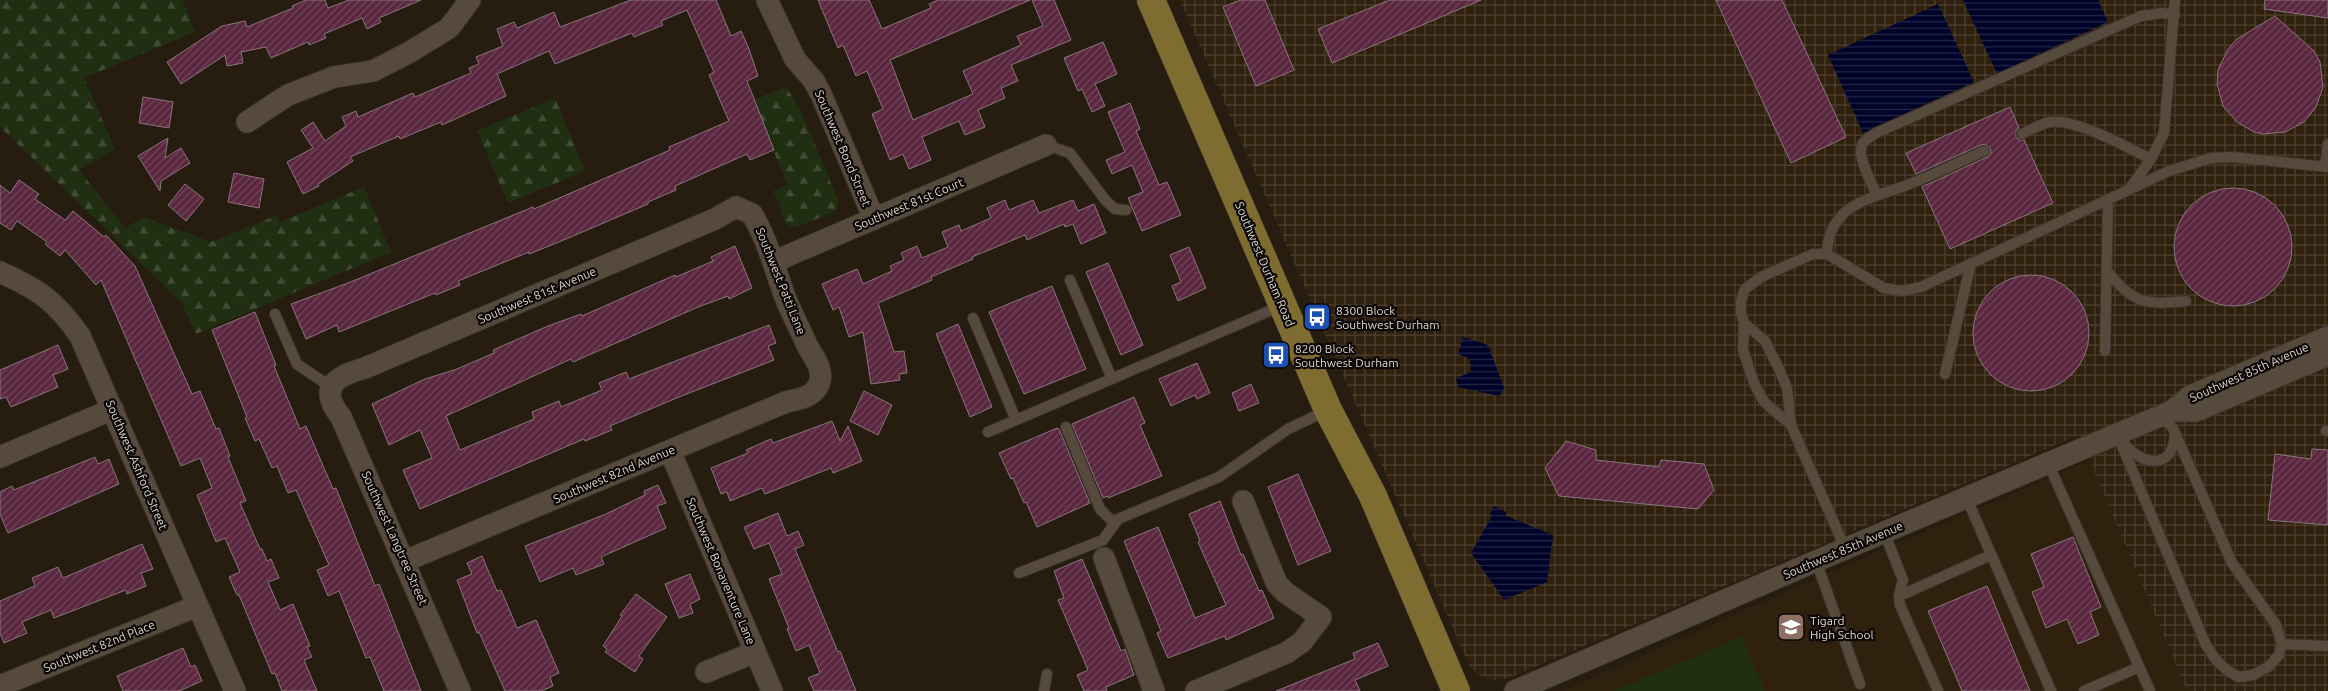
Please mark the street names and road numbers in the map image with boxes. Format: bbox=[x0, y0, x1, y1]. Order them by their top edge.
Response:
street label: Southwest Bond Street bbox=[813, 88, 874, 208]
street label: Southwest 81st Court bbox=[853, 175, 966, 233]
street label: Southwest Durham Road bbox=[1233, 200, 1297, 328]
street label: Southwest Patti Lane bbox=[754, 226, 808, 336]
street label: Southwest 81st Avenue bbox=[476, 264, 598, 326]
street label: Southwest 85th Avenue bbox=[2188, 340, 2310, 404]
street label: Southwest Ashford Street bbox=[104, 398, 170, 532]
street label: Southwest 82nd Avenue bbox=[551, 442, 677, 506]
street label: Southwest Langtree Street bbox=[360, 469, 431, 607]
street label: Southwest Bonaventure Lane bbox=[684, 496, 758, 646]
street label: Southwest 85th Avenue bbox=[1781, 519, 1905, 581]
street label: Southwest 82nd Place bbox=[41, 618, 157, 674]

